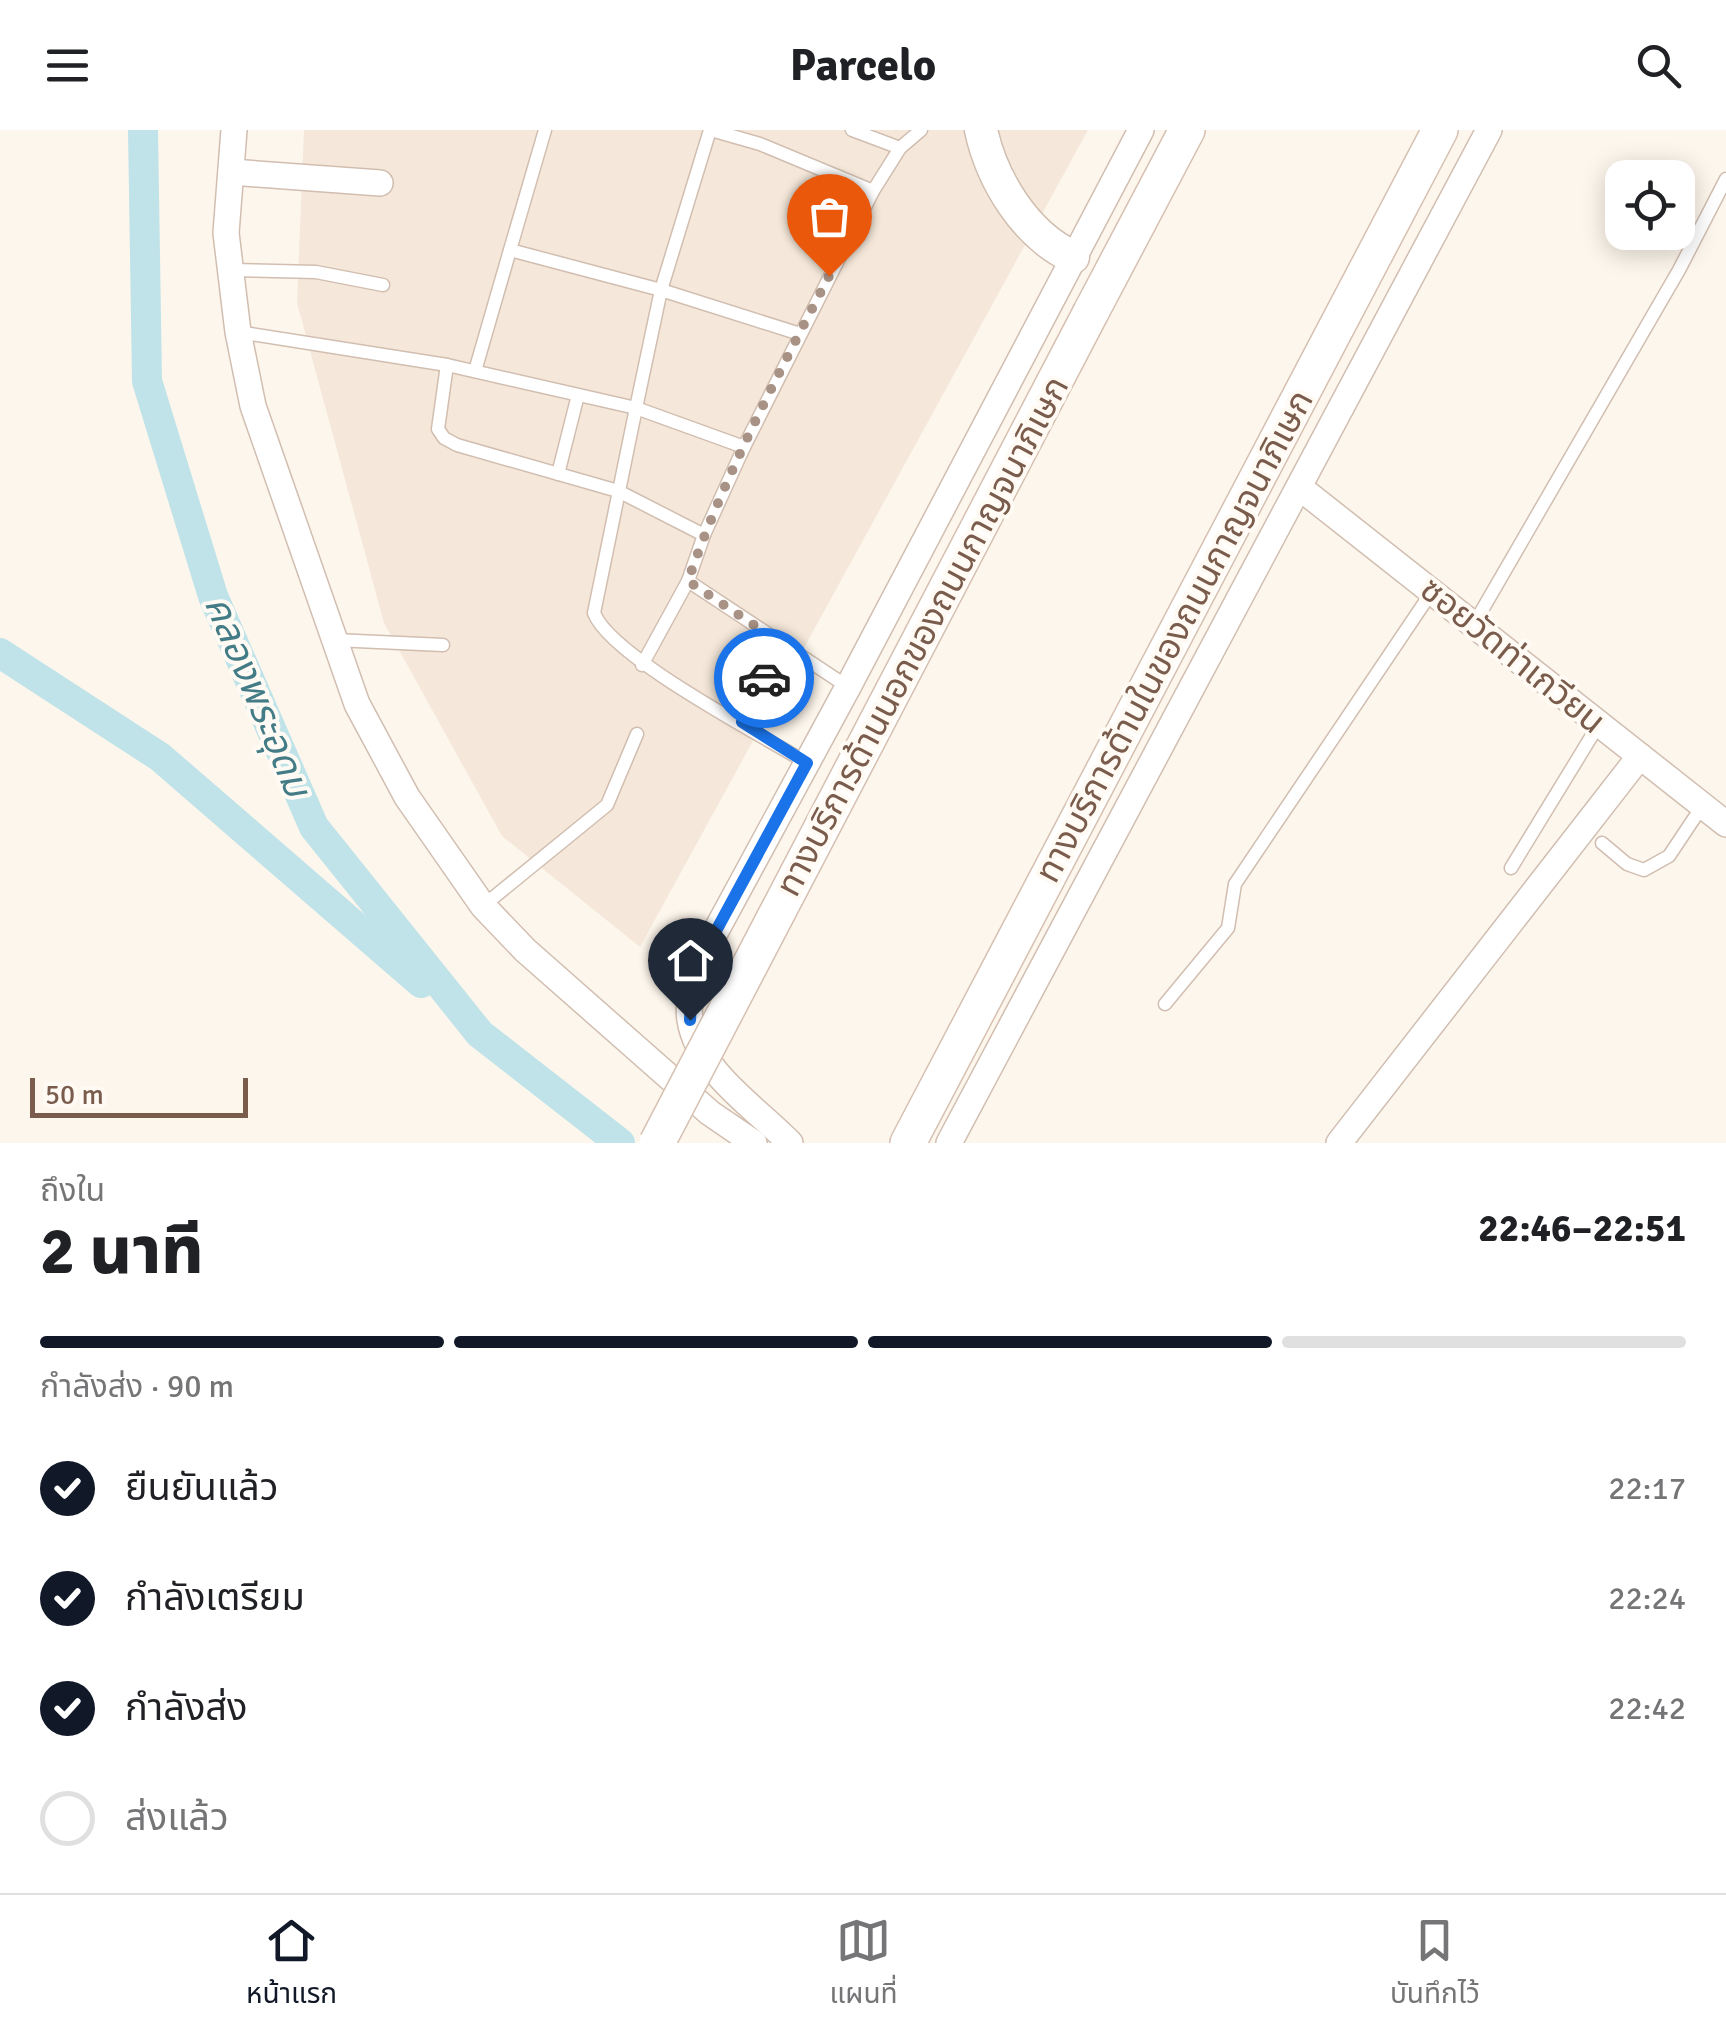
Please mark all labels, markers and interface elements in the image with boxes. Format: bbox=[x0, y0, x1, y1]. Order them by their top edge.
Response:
icon: menu bbox=[40, 38, 95, 93]
text: Parcelo bbox=[790, 38, 936, 93]
icon: search bbox=[1631, 38, 1686, 93]
map controls bbox=[1605, 160, 1695, 250]
button: locate bbox=[1605, 160, 1695, 250]
pin bbox=[787, 174, 872, 277]
icon: bag bbox=[802, 189, 857, 244]
street label: ทางบริการด้านนอกของถนนกาญจนาภิเษก bbox=[767, 369, 1078, 903]
street label: ทางบริการด้านในของถนนกาญจนาภิเษก bbox=[1026, 383, 1323, 890]
street label: ซอยวัดท่าเกวียน bbox=[1412, 568, 1614, 743]
water label: คลองพระอุดม bbox=[194, 589, 322, 806]
courier bbox=[714, 628, 814, 728]
icon: car bbox=[737, 651, 792, 706]
pin bbox=[648, 918, 733, 1021]
icon: home bbox=[663, 933, 718, 988]
scale bar bbox=[30, 1073, 248, 1118]
text: 50 m bbox=[45, 1078, 104, 1112]
text: ถึงใน bbox=[40, 1171, 105, 1210]
text: 22:46–22:51 bbox=[1478, 1205, 1686, 1252]
text: 2 นาที bbox=[40, 1212, 203, 1292]
text: กำลังส่ง · 90 m bbox=[40, 1367, 234, 1406]
icon: check bbox=[40, 1461, 95, 1516]
text: ยืนยันแล้ว bbox=[125, 1464, 278, 1511]
text: 22:17 bbox=[1608, 1469, 1686, 1508]
icon: check bbox=[40, 1571, 95, 1626]
text: กำลังเตรียม bbox=[125, 1574, 305, 1621]
text: 22:24 bbox=[1608, 1579, 1686, 1618]
icon: check bbox=[40, 1681, 95, 1736]
text: กำลังส่ง bbox=[125, 1684, 247, 1731]
text: 22:42 bbox=[1608, 1689, 1686, 1728]
text: ส่งแล้ว bbox=[125, 1794, 229, 1841]
tab: หน้าแรก bbox=[246, 1913, 337, 2016]
tab: แผนที่ bbox=[829, 1913, 898, 2016]
tab: บันทึกไว้ bbox=[1390, 1913, 1480, 2016]

